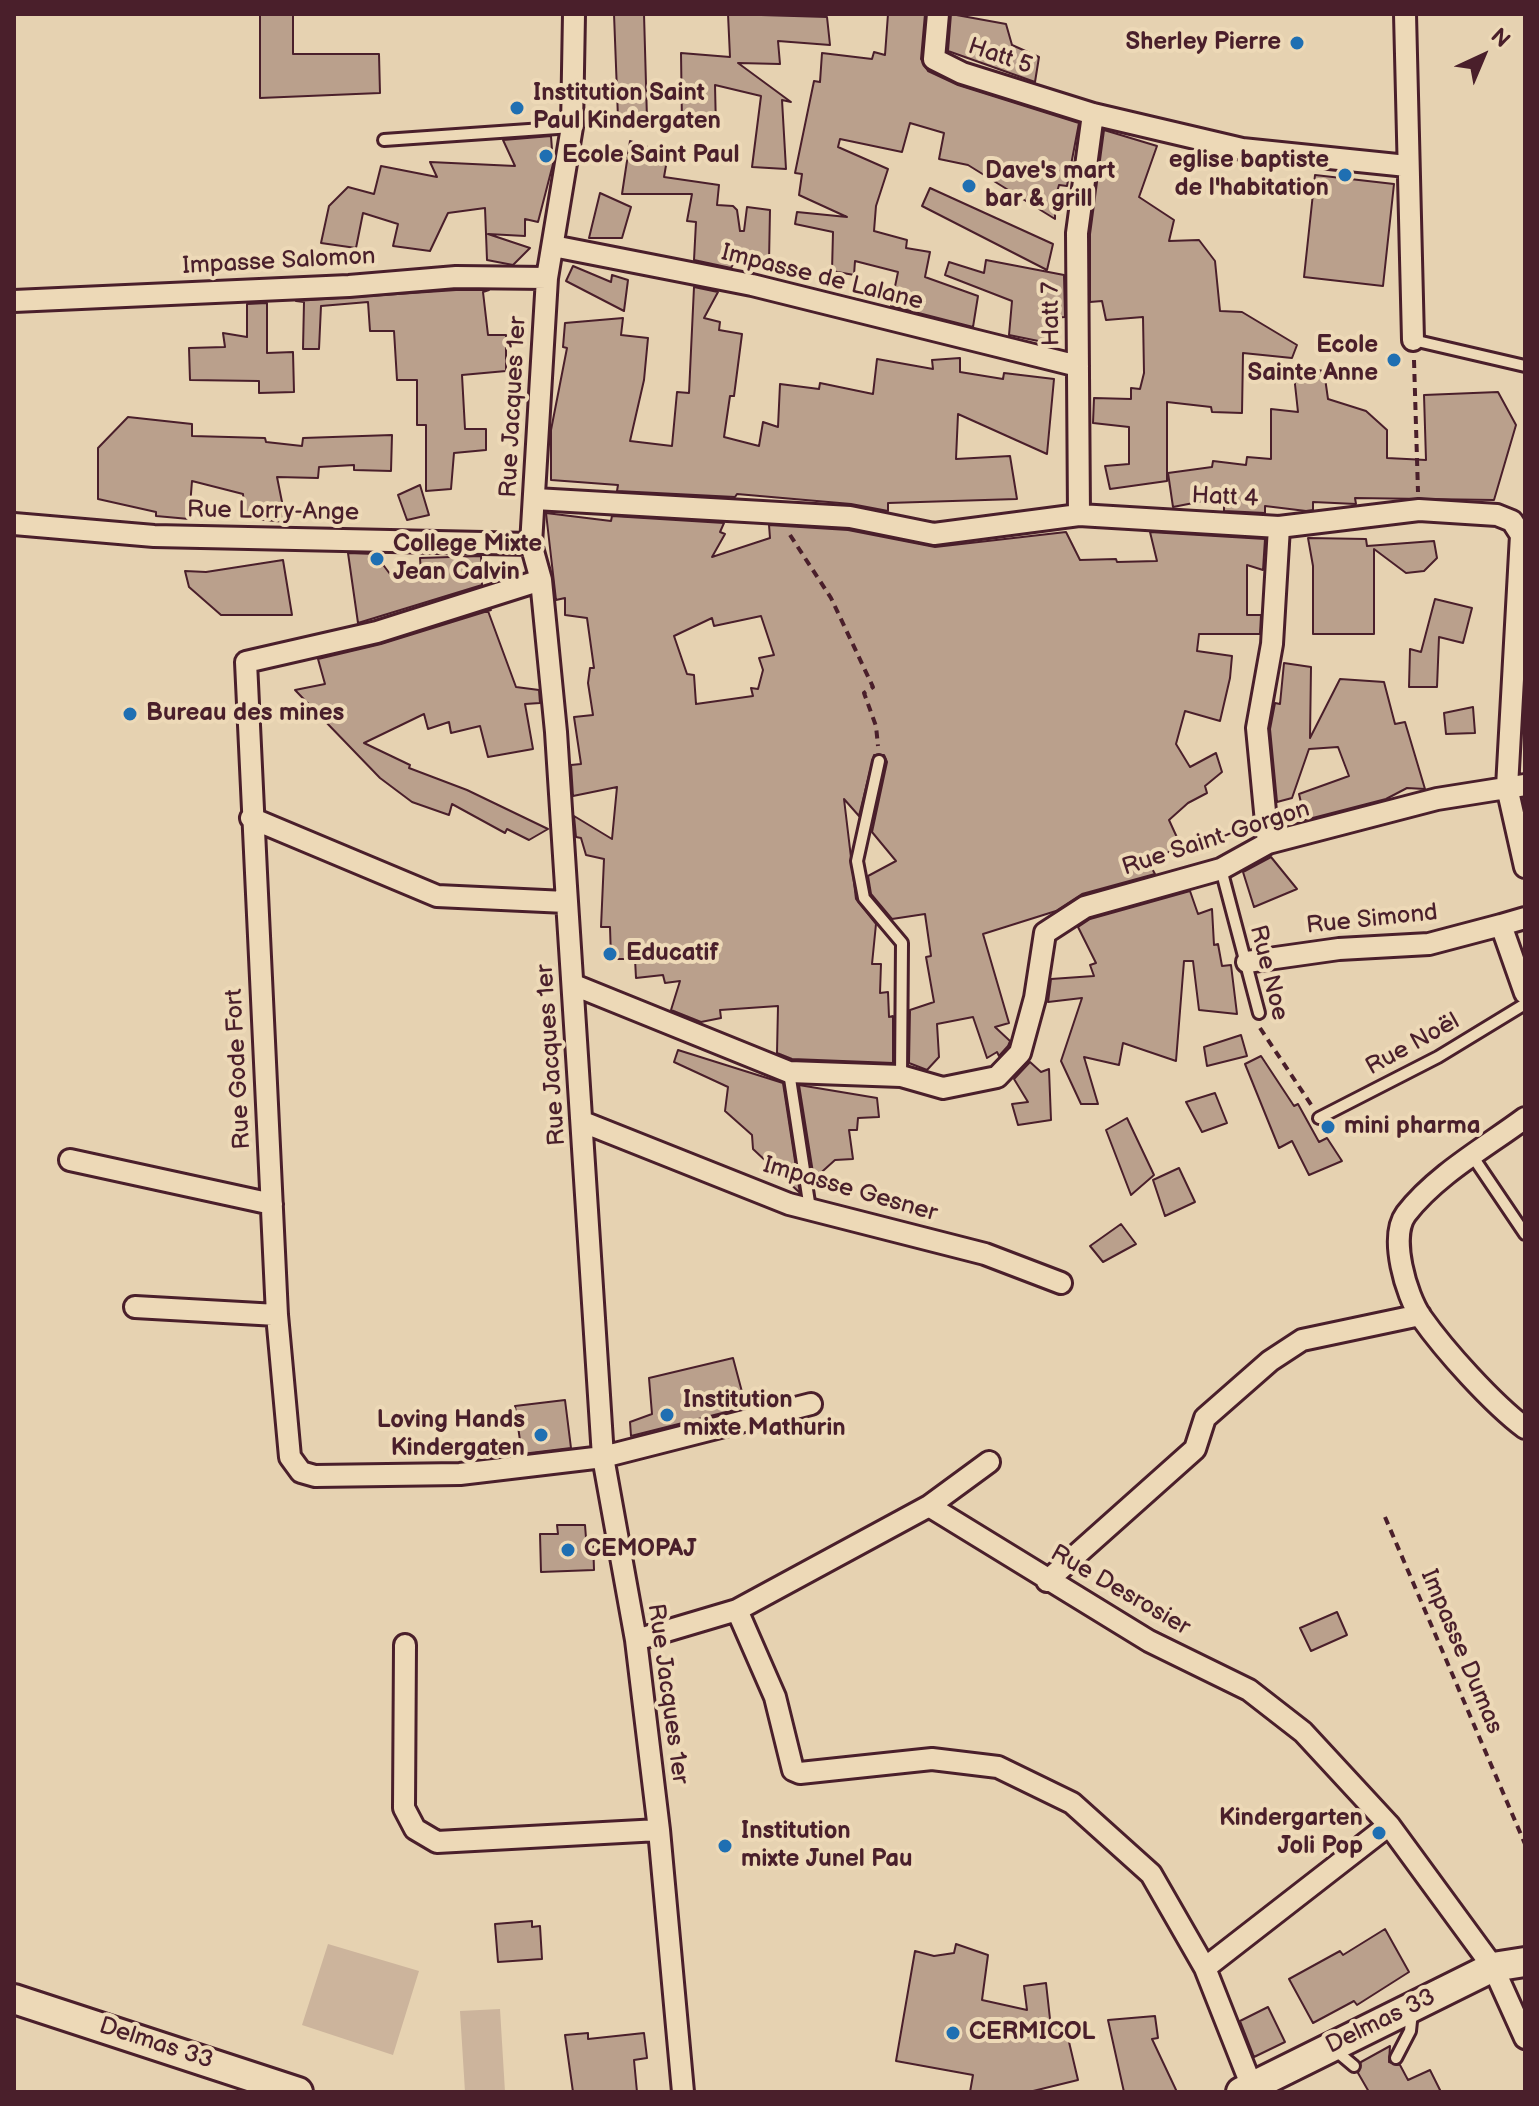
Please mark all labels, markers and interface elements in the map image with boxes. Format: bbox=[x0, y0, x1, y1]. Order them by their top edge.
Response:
north arrow bbox=[1443, 16, 1523, 96]
text: N bbox=[1485, 23, 1515, 54]
place label: Sherley Pierre bbox=[1126, 29, 1281, 57]
street label: Hatt 5 bbox=[964, 33, 1036, 81]
marker: Sherley Pierre bbox=[1288, 34, 1306, 52]
place label: Institution Saint Paul Kindergaten bbox=[533, 80, 721, 136]
marker: Institution Saint Paul Kindergaten bbox=[508, 99, 526, 117]
place label: Ecole Saint Paul bbox=[562, 142, 740, 170]
marker: Ecole Saint Paul bbox=[537, 147, 555, 165]
place label: eglise baptiste de l'habitation bbox=[1169, 147, 1329, 203]
place label: Dave's mart bar & grill bbox=[985, 158, 1115, 214]
marker: eglise baptiste de l'habitation bbox=[1336, 166, 1354, 184]
marker: Dave's mart bar & grill bbox=[960, 177, 978, 195]
street label: Impasse de Lalane bbox=[718, 239, 926, 317]
street label: Impasse Salomon bbox=[182, 243, 376, 281]
street label: Hatt 7 bbox=[1037, 282, 1067, 346]
street label: Rue Jacques 1er bbox=[495, 316, 533, 498]
place label: Ecole Sainte Anne bbox=[1248, 332, 1378, 388]
marker: Ecole Sainte Anne bbox=[1385, 351, 1403, 369]
street label: Hatt 4 bbox=[1191, 482, 1259, 514]
street label: Rue Lorry-Ange bbox=[187, 496, 359, 528]
place label: College Mixte Jean Calvin bbox=[393, 531, 542, 587]
marker: College Mixte Jean Calvin bbox=[368, 550, 386, 568]
place label: Bureau des mines bbox=[146, 700, 344, 728]
marker: Bureau des mines bbox=[121, 705, 139, 723]
street label: Rue Saint-Gorgon bbox=[1119, 795, 1313, 883]
street label: Rue Simond bbox=[1305, 899, 1439, 941]
street label: Rue Noe bbox=[1242, 922, 1294, 1024]
place label: Educatif bbox=[626, 940, 718, 968]
marker: Educatif bbox=[601, 945, 619, 963]
street label: Rue Jacques 1er bbox=[531, 963, 573, 1147]
street label: Rue Gode Fort bbox=[220, 988, 258, 1150]
street label: Rue Noël bbox=[1361, 1008, 1465, 1082]
place label: mini pharma bbox=[1344, 1113, 1481, 1141]
marker: mini pharma bbox=[1319, 1118, 1337, 1136]
street label: Impasse Gesner bbox=[760, 1151, 940, 1229]
place label: Institution mixte Mathurin bbox=[683, 1387, 846, 1443]
marker: Institution mixte Mathurin bbox=[658, 1406, 676, 1424]
place label: Loving Hands Kindergaten bbox=[377, 1407, 525, 1463]
marker: Loving Hands Kindergaten bbox=[532, 1426, 550, 1444]
place label: CEMOPAJ bbox=[584, 1536, 696, 1564]
street label: Rue Desrosier bbox=[1045, 1539, 1195, 1643]
marker: CEMOPAJ bbox=[559, 1541, 577, 1559]
street label: Impasse Dumas bbox=[1413, 1566, 1509, 1738]
street label: Rue Jacques 1er bbox=[640, 1602, 694, 1786]
place label: Kindergarten Joli Pop bbox=[1219, 1805, 1363, 1861]
place label: Institution mixte Junel Pau bbox=[741, 1818, 913, 1874]
marker: Kindergarten Joli Pop bbox=[1370, 1824, 1388, 1842]
marker: Institution mixte Junel Pau bbox=[716, 1837, 734, 1855]
street label: Delmas 33 bbox=[1322, 1983, 1440, 2061]
street label: Delmas 33 bbox=[95, 2012, 217, 2076]
place label: CERMICOL bbox=[969, 2019, 1095, 2047]
marker: CERMICOL bbox=[944, 2024, 962, 2042]

